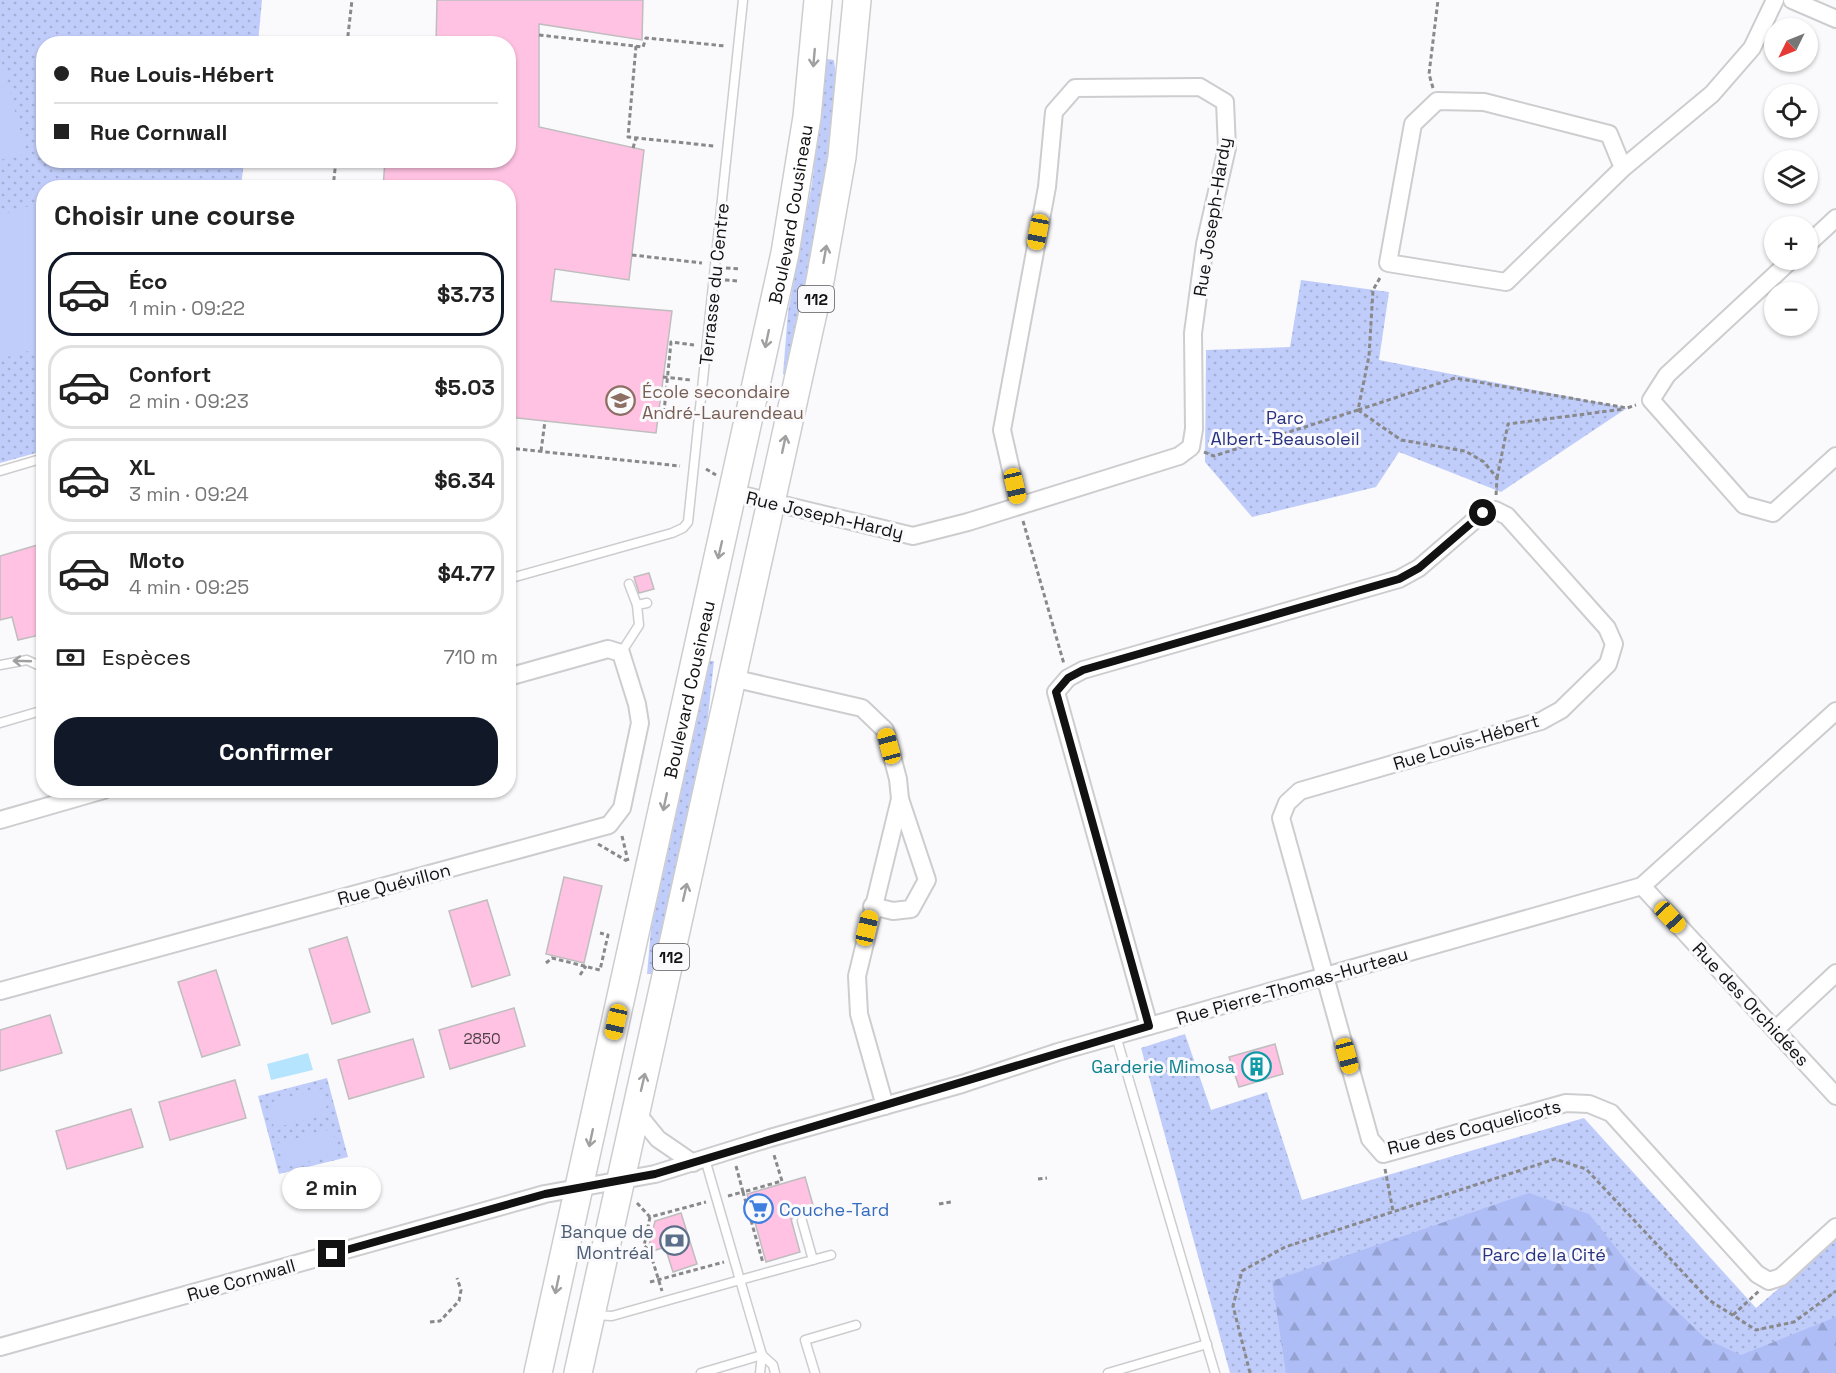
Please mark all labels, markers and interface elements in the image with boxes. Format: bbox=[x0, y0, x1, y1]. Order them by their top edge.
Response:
north arrow bbox=[1764, 18, 1818, 72]
map controls bbox=[1764, 18, 1818, 336]
one-way arrow bbox=[808, 48, 819, 68]
text: Rue Louis-Hébert bbox=[90, 60, 274, 88]
button: locate bbox=[1764, 84, 1818, 138]
text: Rue Cornwall bbox=[90, 118, 227, 146]
street label: Boulevard Cousineau bbox=[763, 123, 817, 306]
street label: Rue Joseph-Hardy bbox=[1188, 136, 1236, 298]
button: layers bbox=[1764, 150, 1818, 204]
text: Choisir une course bbox=[54, 198, 295, 233]
street label: Terrasse du Centre bbox=[694, 202, 734, 366]
car bbox=[1026, 213, 1050, 251]
button: + bbox=[1764, 216, 1818, 270]
one-way arrow bbox=[820, 245, 831, 264]
icon: car bbox=[57, 267, 111, 321]
text: Éco bbox=[129, 267, 168, 295]
text: $3.73 bbox=[437, 280, 495, 308]
button: − bbox=[1764, 282, 1818, 336]
road number: 112 bbox=[798, 286, 834, 312]
text: 1 min · 09:22 bbox=[129, 295, 245, 321]
one-way arrow bbox=[761, 329, 772, 348]
icon: car bbox=[57, 360, 111, 414]
text: Confort bbox=[129, 360, 211, 388]
text: $5.03 bbox=[435, 373, 495, 401]
place label: École secondaire André-Laurendeau bbox=[642, 380, 804, 424]
school or university icon: École secondaire André-Laurendeau bbox=[605, 385, 637, 417]
text: 2 min · 09:23 bbox=[129, 388, 249, 414]
park label: Parc Albert-Beausoleil bbox=[1210, 406, 1360, 450]
one-way arrow bbox=[779, 435, 790, 455]
icon: car bbox=[57, 453, 111, 507]
text: XL bbox=[129, 453, 155, 481]
text: $6.34 bbox=[434, 466, 495, 494]
car bbox=[1002, 466, 1028, 506]
text: 3 min · 09:24 bbox=[129, 481, 249, 507]
street label: Rue Joseph-Hardy bbox=[744, 486, 906, 544]
route start bbox=[1469, 499, 1496, 526]
one-way arrow bbox=[714, 541, 726, 560]
icon: car bbox=[57, 546, 111, 600]
text: Moto bbox=[129, 546, 185, 574]
text: $4.77 bbox=[437, 559, 495, 587]
text: 4 min · 09:25 bbox=[129, 574, 249, 600]
street label: Boulevard Cousineau bbox=[658, 598, 720, 781]
icon: cash bbox=[54, 641, 87, 674]
text: Espèces bbox=[102, 643, 191, 671]
text: 710 m bbox=[443, 644, 498, 670]
one-way arrow bbox=[13, 656, 33, 667]
street label: Rue Louis-Hébert bbox=[1390, 709, 1542, 775]
button: Confirmer bbox=[54, 717, 498, 786]
car bbox=[876, 726, 902, 766]
one-way arrow bbox=[658, 792, 670, 811]
street label: Rue Quévillon bbox=[335, 858, 453, 910]
one-way arrow bbox=[680, 883, 692, 902]
car bbox=[1651, 898, 1689, 936]
car bbox=[854, 908, 880, 948]
street label: Rue des Orchidées bbox=[1688, 937, 1814, 1071]
street label: Rue Pierre-Thomas-Hurteau bbox=[1174, 942, 1410, 1030]
road number: 112 bbox=[653, 944, 689, 970]
car bbox=[603, 1002, 629, 1042]
house number: 2850 bbox=[464, 1029, 501, 1048]
car bbox=[1334, 1036, 1360, 1076]
building icon: Garderie Mimosa bbox=[1240, 1050, 1272, 1082]
place label: Garderie Mimosa bbox=[1091, 1055, 1235, 1078]
one-way arrow bbox=[638, 1073, 650, 1092]
street label: Rue des Coquelicots bbox=[1385, 1094, 1563, 1160]
one-way arrow bbox=[585, 1128, 596, 1147]
callout: 2 min bbox=[282, 1167, 382, 1209]
text: 2 min bbox=[306, 1175, 357, 1201]
supermarket icon: Couche-Tard bbox=[742, 1193, 774, 1225]
place label: Couche-Tard bbox=[779, 1198, 889, 1221]
place label: Banque de Montréal bbox=[561, 1220, 654, 1264]
bank icon: Banque de Montréal bbox=[659, 1225, 691, 1257]
route end bbox=[318, 1240, 345, 1267]
park label: Parc de la Cité bbox=[1482, 1243, 1606, 1266]
street label: Rue Cornwall bbox=[184, 1254, 298, 1306]
one-way arrow bbox=[551, 1275, 563, 1294]

